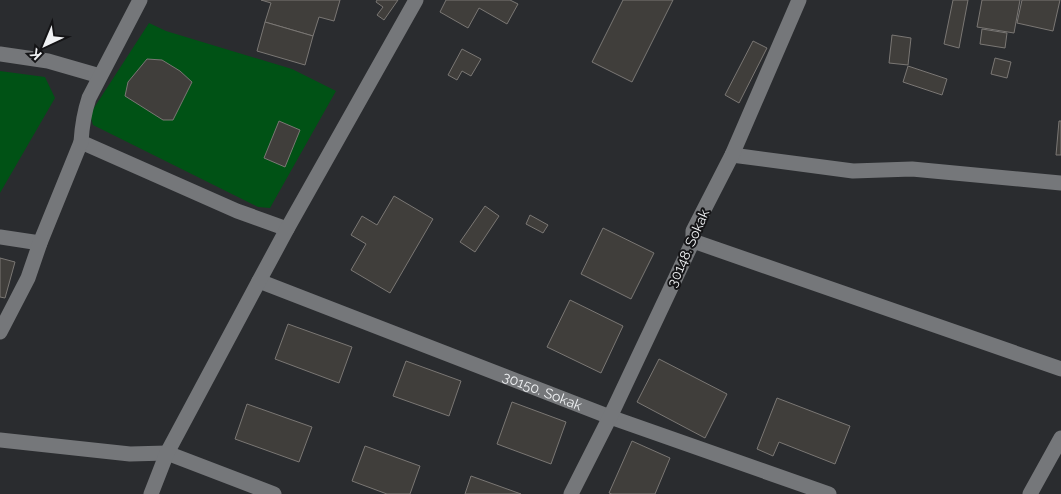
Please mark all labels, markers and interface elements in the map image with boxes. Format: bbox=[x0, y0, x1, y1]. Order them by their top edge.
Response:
north arrow bbox=[20, 20, 70, 70]
text: K bbox=[27, 45, 45, 63]
street label: 30148. Sokak bbox=[664, 206, 713, 289]
street label: 30150. Sokak bbox=[500, 368, 585, 414]

